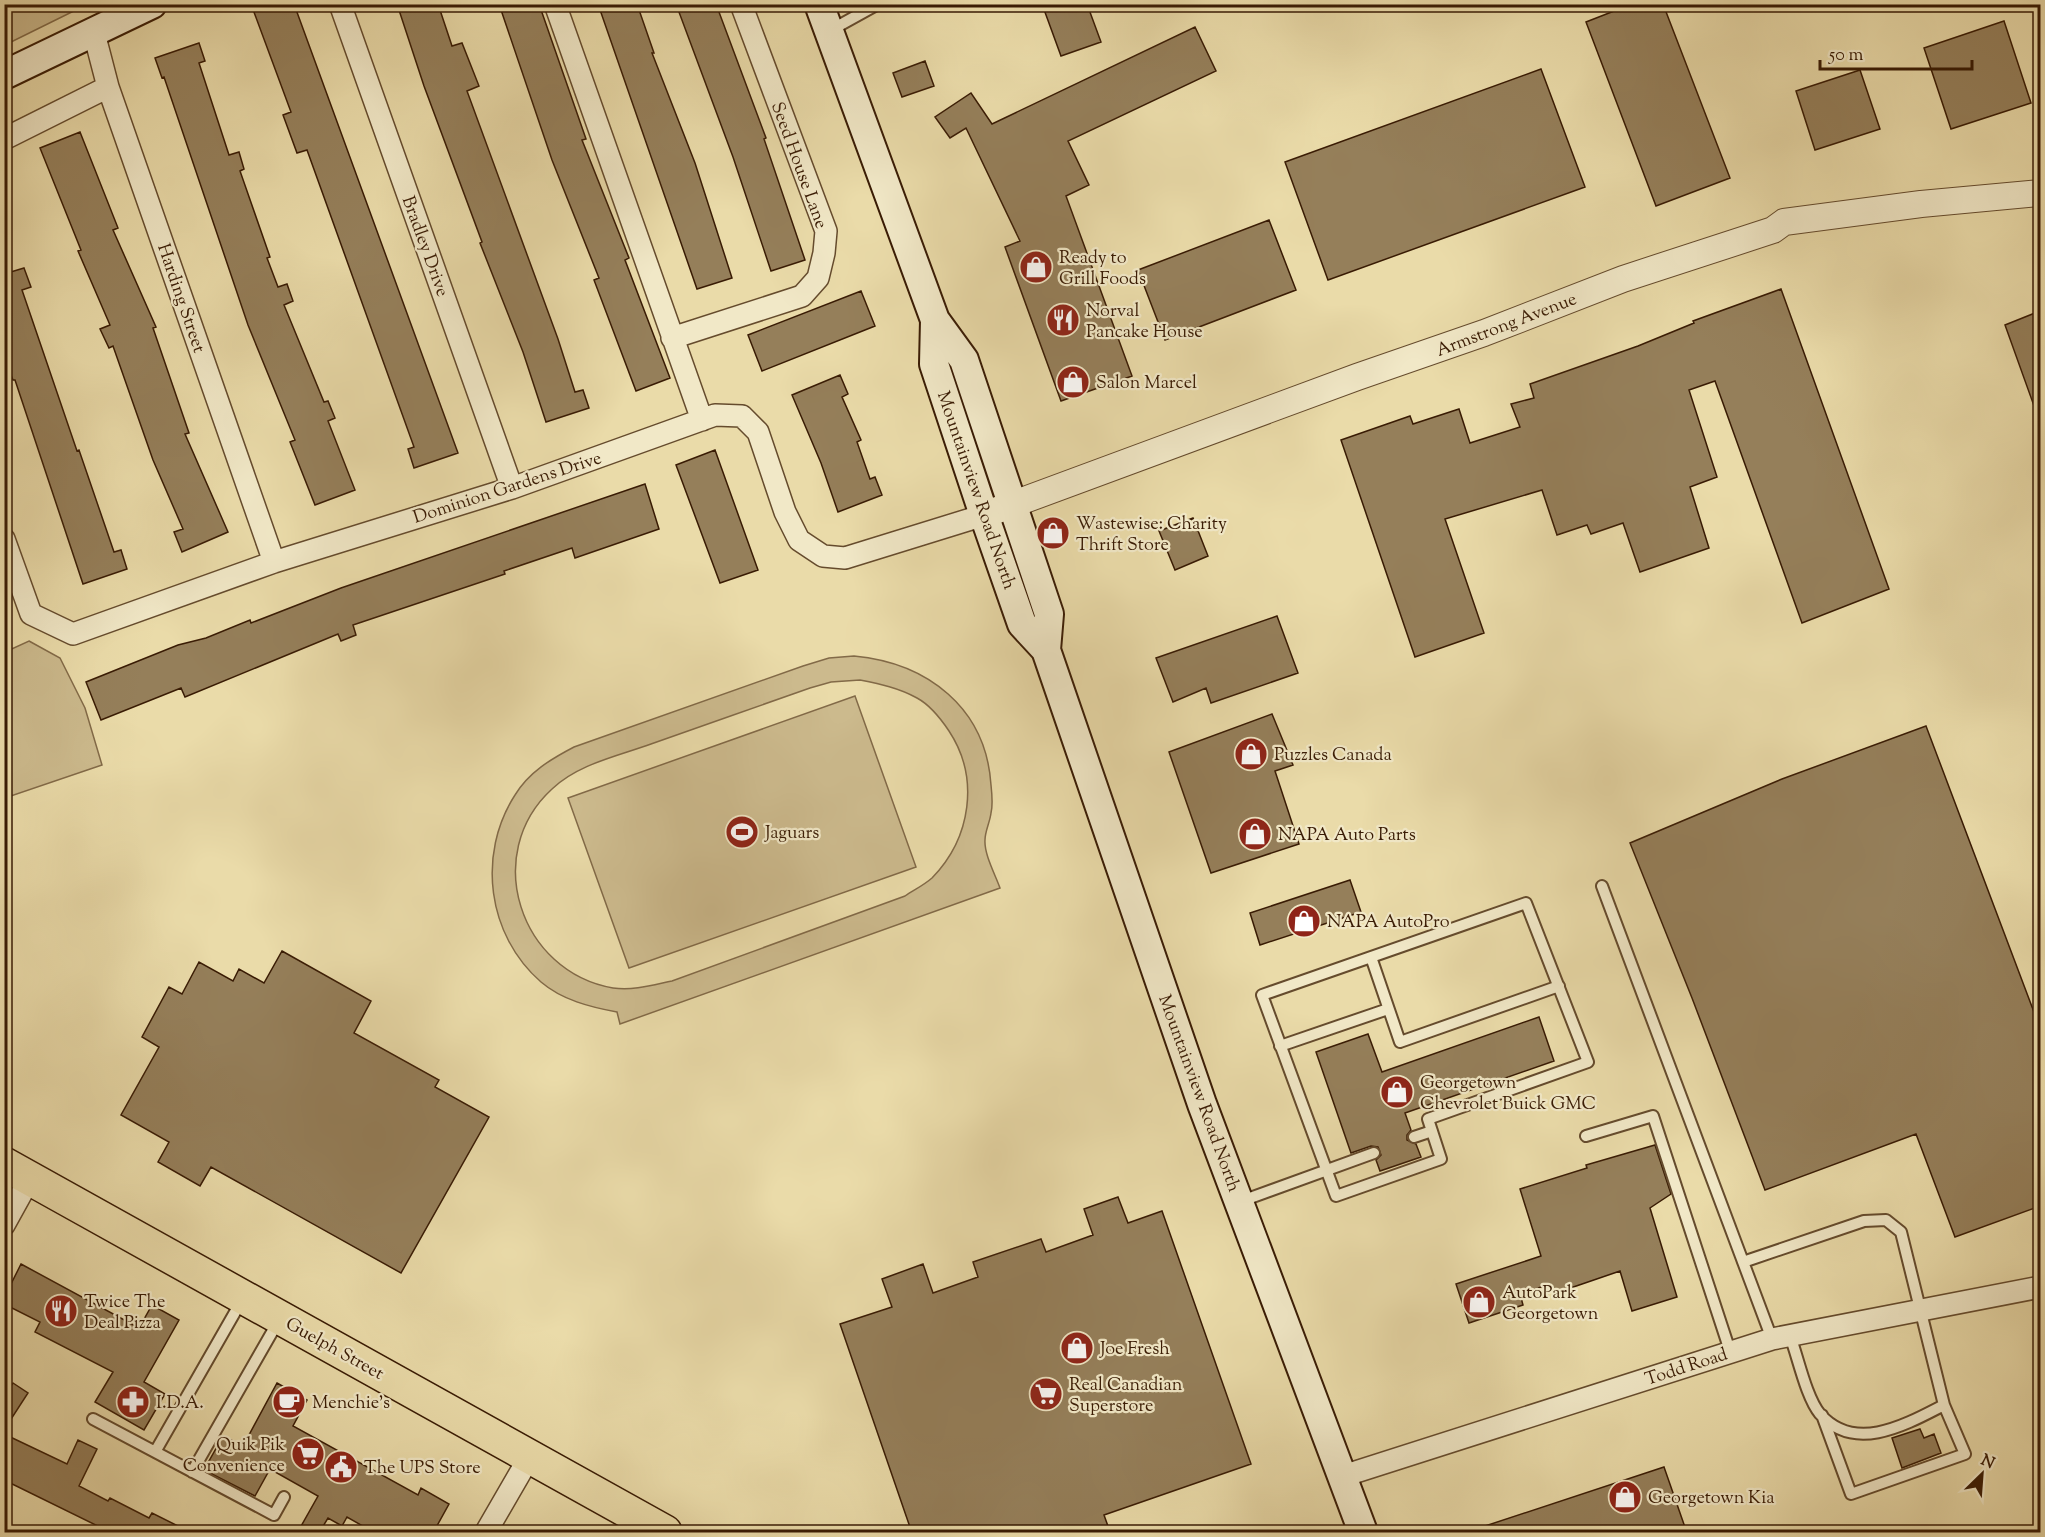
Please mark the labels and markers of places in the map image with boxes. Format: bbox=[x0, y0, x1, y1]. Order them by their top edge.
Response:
place label: Ready to Grill Foods bbox=[1059, 246, 1146, 293]
shop icon: Ready to Grill Foods bbox=[1018, 249, 1054, 285]
place label: Norval Pancake House bbox=[1086, 299, 1203, 346]
restaurant icon: Norval Pancake House bbox=[1045, 302, 1081, 338]
shop icon: Salon Marcel bbox=[1055, 364, 1091, 400]
place label: Salon Marcel bbox=[1096, 371, 1197, 397]
place label: Wastewise: Charity Thrift Store bbox=[1076, 512, 1227, 559]
shop icon: Wastewise: Charity Thrift Store bbox=[1035, 515, 1071, 551]
shop icon: Puzzles Canada bbox=[1233, 736, 1269, 772]
place label: Puzzles Canada bbox=[1274, 743, 1392, 769]
sports icon: Jaguars bbox=[724, 814, 760, 850]
shop icon: NAPA Auto Parts bbox=[1237, 816, 1273, 852]
place label: Jaguars bbox=[764, 821, 819, 847]
place label: NAPA Auto Parts bbox=[1278, 823, 1416, 849]
shop icon: NAPA AutoPro bbox=[1286, 903, 1322, 939]
place label: NAPA AutoPro bbox=[1327, 910, 1450, 936]
place label: Georgetown Chevrolet Buick GMC bbox=[1420, 1071, 1596, 1118]
shop icon: Georgetown Chevrolet Buick GMC bbox=[1379, 1074, 1415, 1110]
place label: AutoPark Georgetown bbox=[1502, 1281, 1599, 1328]
shop icon: AutoPark Georgetown bbox=[1461, 1284, 1497, 1320]
place label: Twice The Deal Pizza bbox=[84, 1290, 165, 1337]
restaurant icon: Twice The Deal Pizza bbox=[43, 1293, 79, 1329]
shop icon: Joe Fresh bbox=[1059, 1330, 1095, 1366]
place label: Joe Fresh bbox=[1099, 1337, 1170, 1363]
place label: Real Canadian Superstore bbox=[1069, 1373, 1183, 1420]
supermarket icon: Real Canadian Superstore bbox=[1028, 1376, 1064, 1412]
pharmacy icon: I.D.A. bbox=[115, 1384, 151, 1420]
cafe icon: Menchie's bbox=[271, 1384, 307, 1420]
place label: I.D.A. bbox=[156, 1391, 204, 1417]
place label: Menchie's bbox=[312, 1391, 390, 1417]
place label: Quik Pik Convenience bbox=[183, 1433, 285, 1480]
supermarket icon: Quik Pik Convenience bbox=[290, 1436, 326, 1472]
public building icon: The UPS Store bbox=[323, 1449, 359, 1485]
place label: The UPS Store bbox=[364, 1456, 481, 1482]
shop icon: Georgetown Kia bbox=[1607, 1479, 1643, 1515]
place label: Georgetown Kia bbox=[1648, 1486, 1775, 1512]

